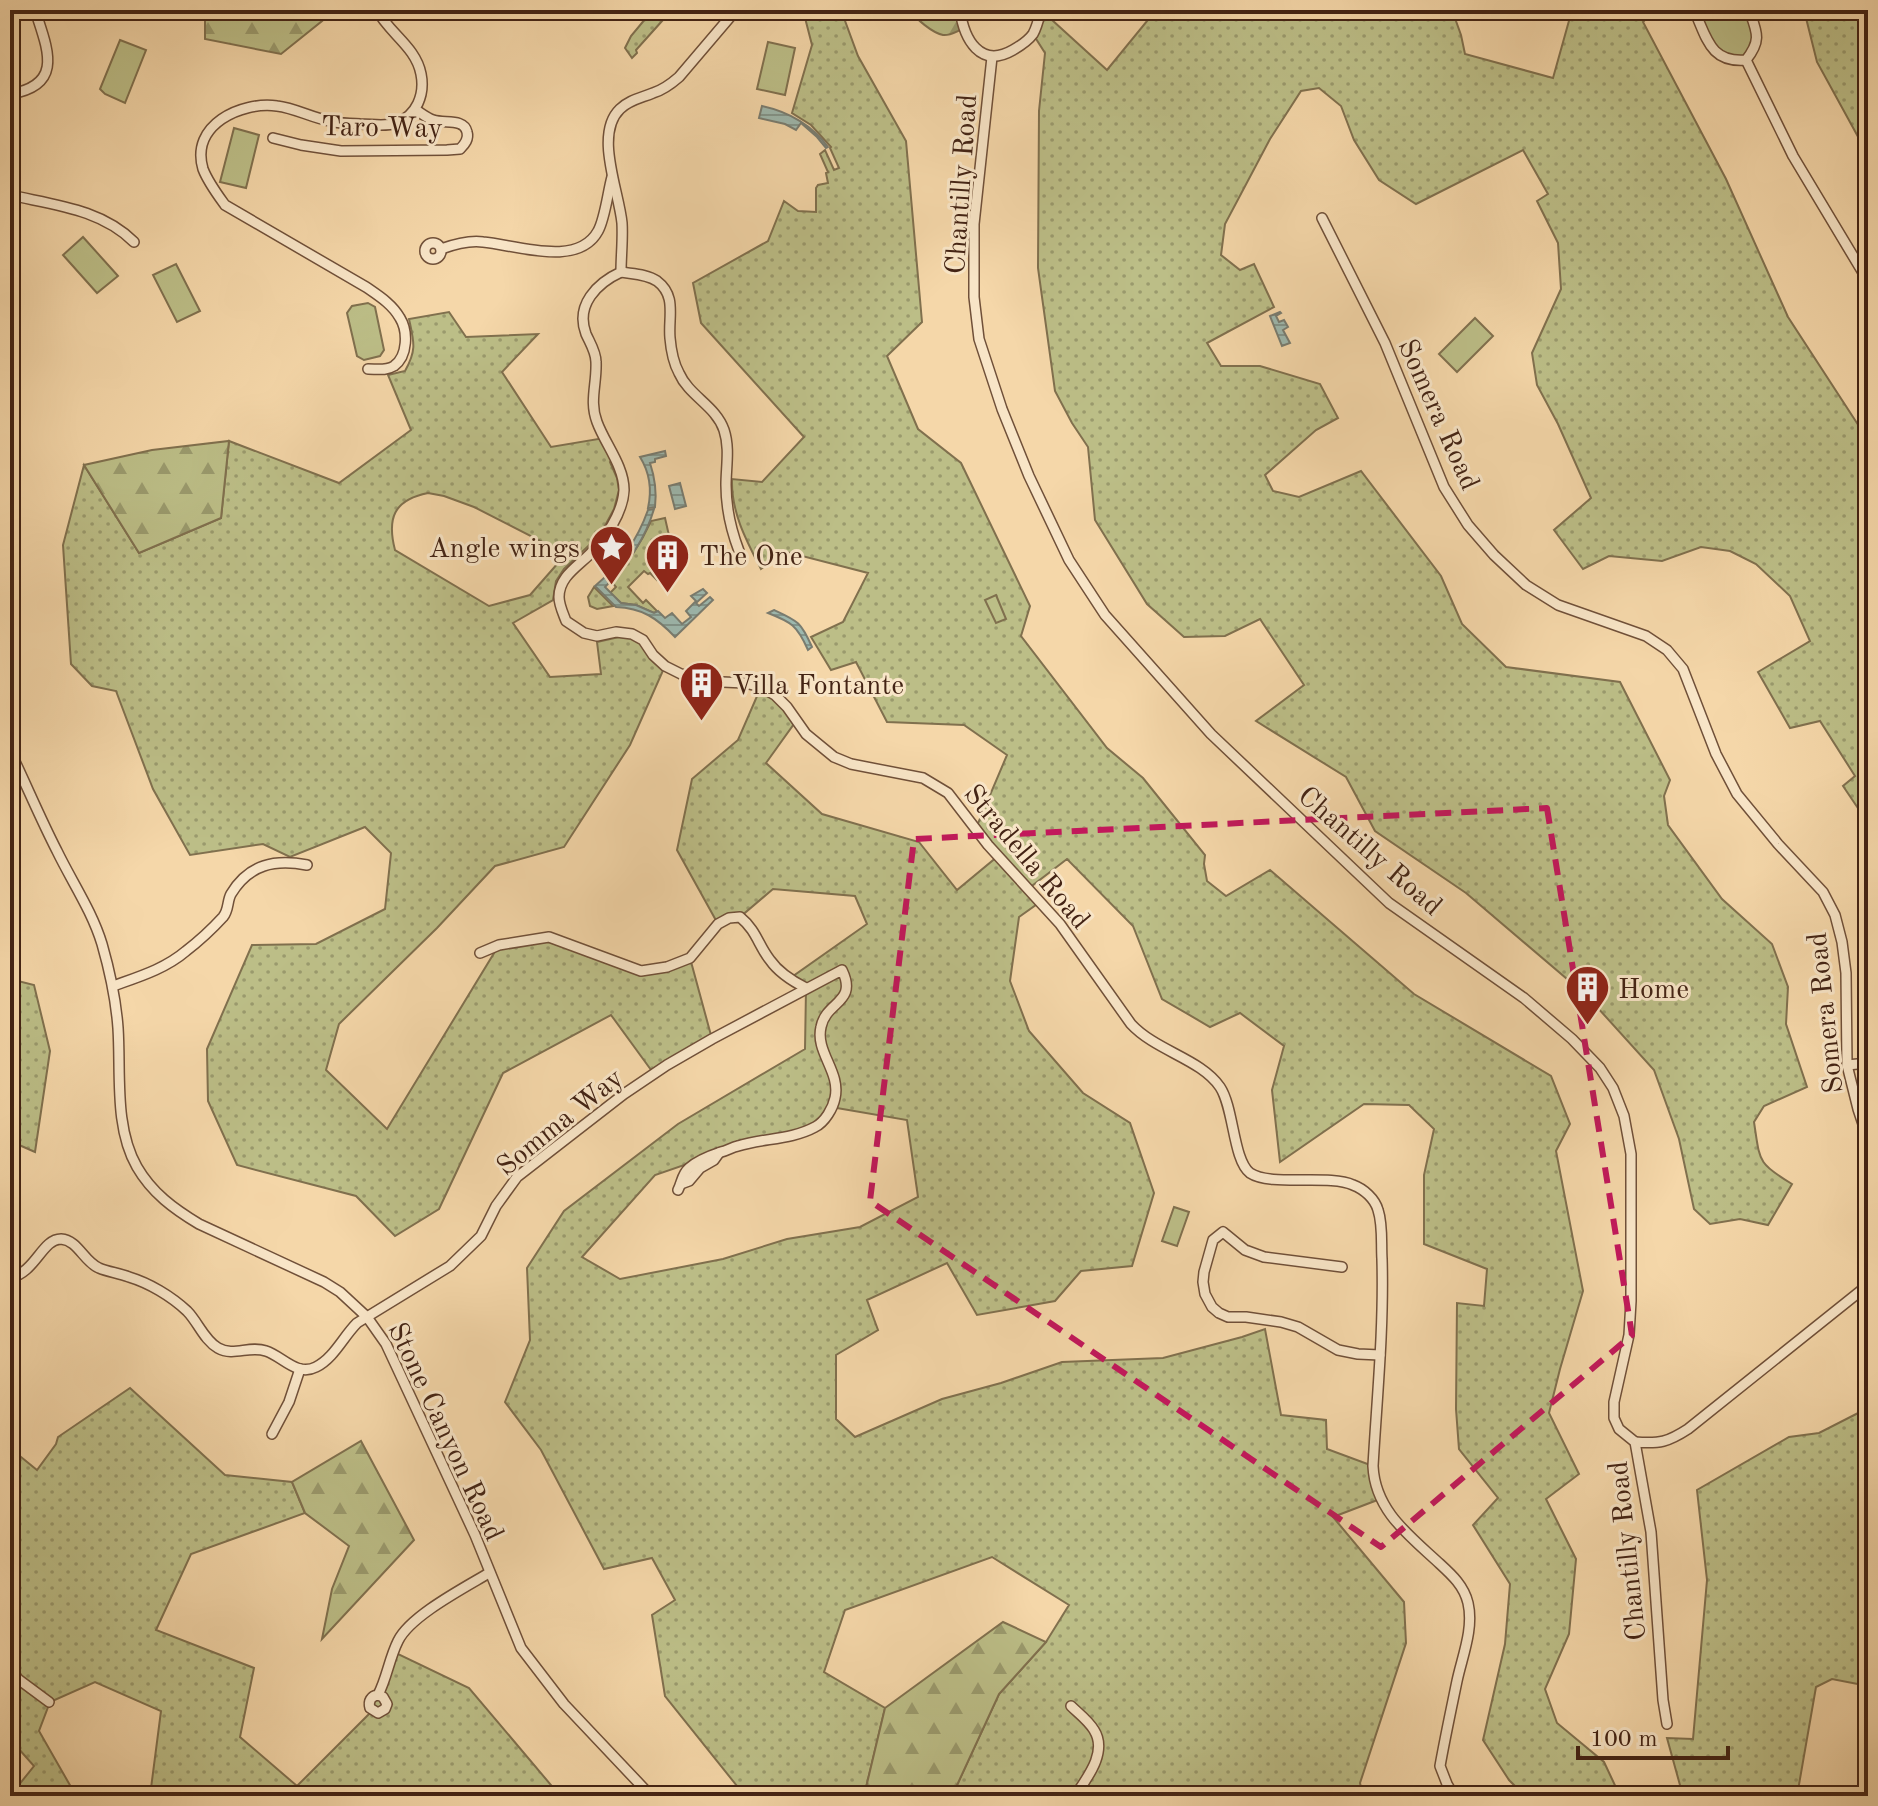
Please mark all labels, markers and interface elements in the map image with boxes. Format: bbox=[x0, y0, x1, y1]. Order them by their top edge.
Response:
street label: Chantilly Road bbox=[943, 93, 983, 275]
street label: Taro Way bbox=[321, 114, 443, 144]
street label: Somera Road bbox=[1392, 336, 1483, 495]
place icon: Angle wings bbox=[587, 523, 635, 586]
building icon: The One bbox=[644, 531, 692, 594]
place label: Angle wings bbox=[428, 536, 580, 564]
place label: The One bbox=[699, 544, 803, 572]
building icon: Villa Fontante bbox=[677, 660, 725, 723]
place label: Villa Fontante bbox=[732, 673, 904, 701]
street label: Stradella Road bbox=[957, 780, 1094, 936]
street label: Chantilly Road bbox=[1292, 782, 1446, 922]
street label: Somera Road bbox=[1805, 931, 1849, 1095]
building icon: Home bbox=[1563, 964, 1611, 1027]
place label: Home bbox=[1618, 977, 1689, 1005]
street label: Somma Way bbox=[493, 1064, 629, 1182]
street label: Stone Canyon Road bbox=[381, 1319, 507, 1546]
street label: Chantilly Road bbox=[1606, 1459, 1652, 1642]
scale bar bbox=[1578, 1710, 1728, 1760]
text: 100 m bbox=[1590, 1728, 1658, 1752]

